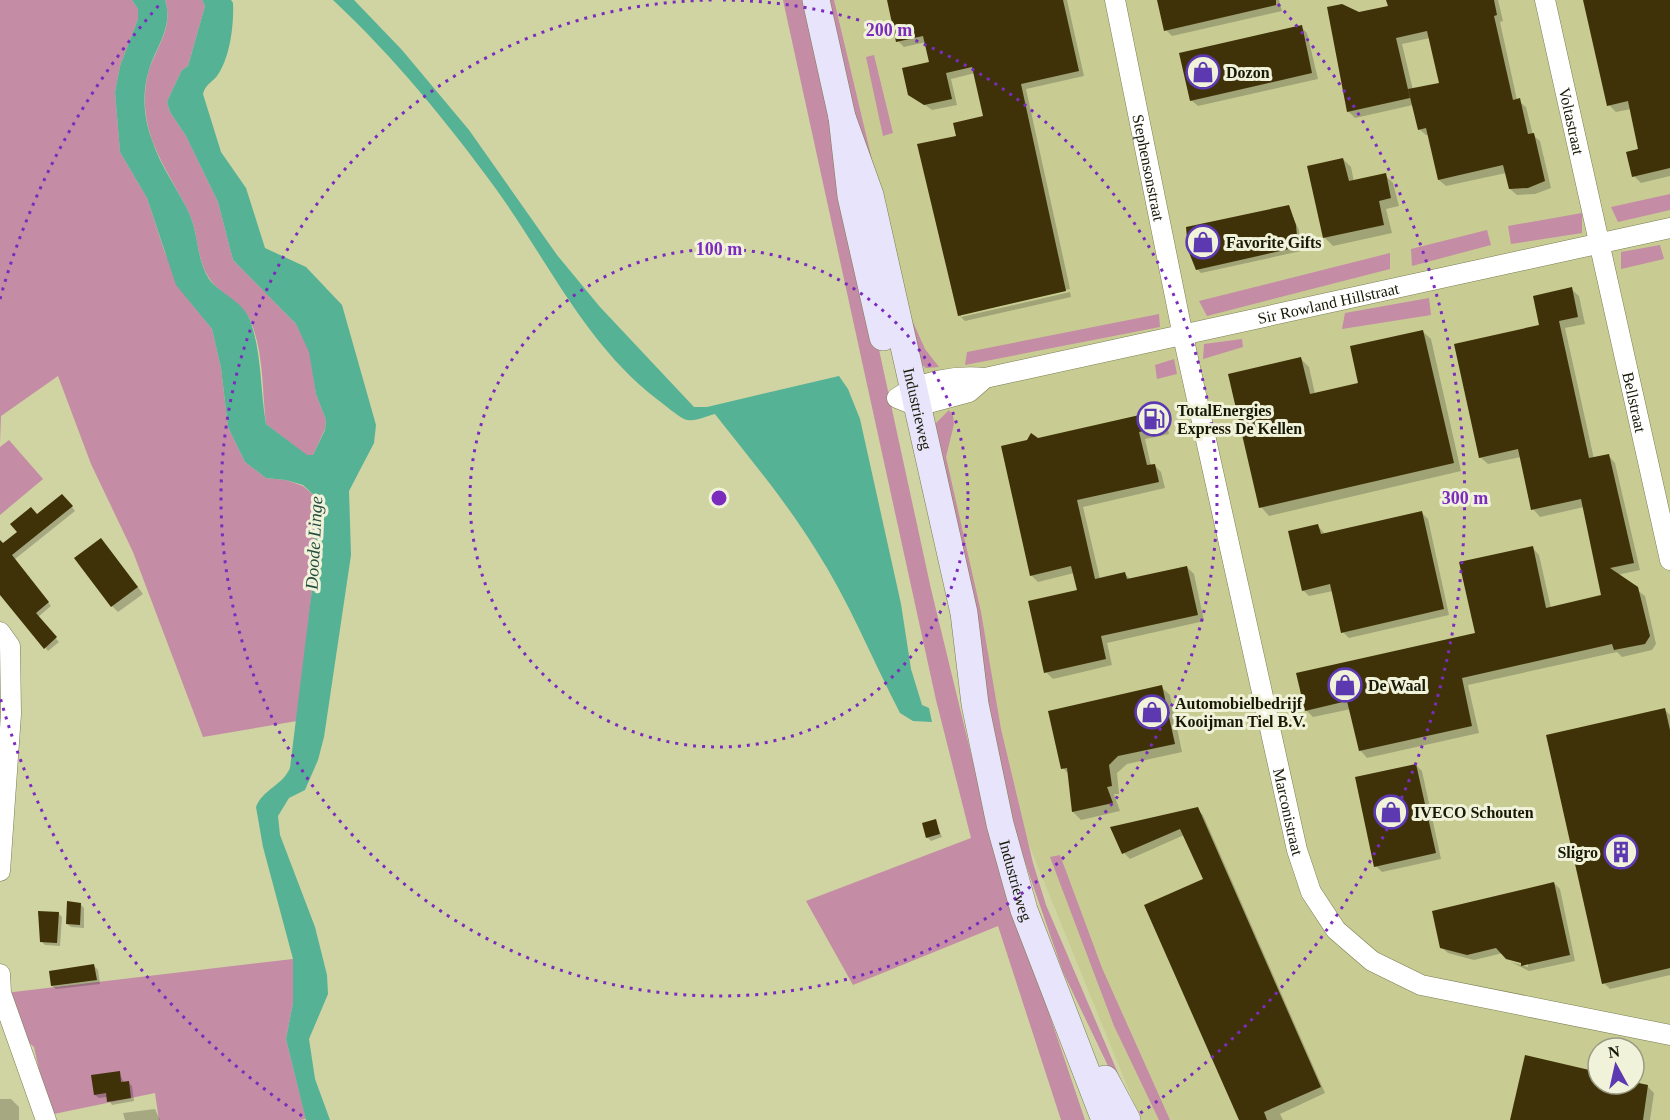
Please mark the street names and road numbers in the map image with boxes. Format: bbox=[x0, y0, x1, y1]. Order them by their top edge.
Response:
street label: Voltastraat bbox=[1556, 86, 1588, 157]
street label: Stephensonstraat bbox=[1130, 113, 1168, 223]
street label: Sir Rowland Hillstraat bbox=[1256, 279, 1401, 327]
street label: Industrieweg bbox=[901, 366, 936, 452]
street label: Bellstraat bbox=[1620, 370, 1650, 434]
street label: Marconistraat bbox=[1271, 766, 1307, 858]
street label: Industrieweg bbox=[996, 838, 1036, 924]

